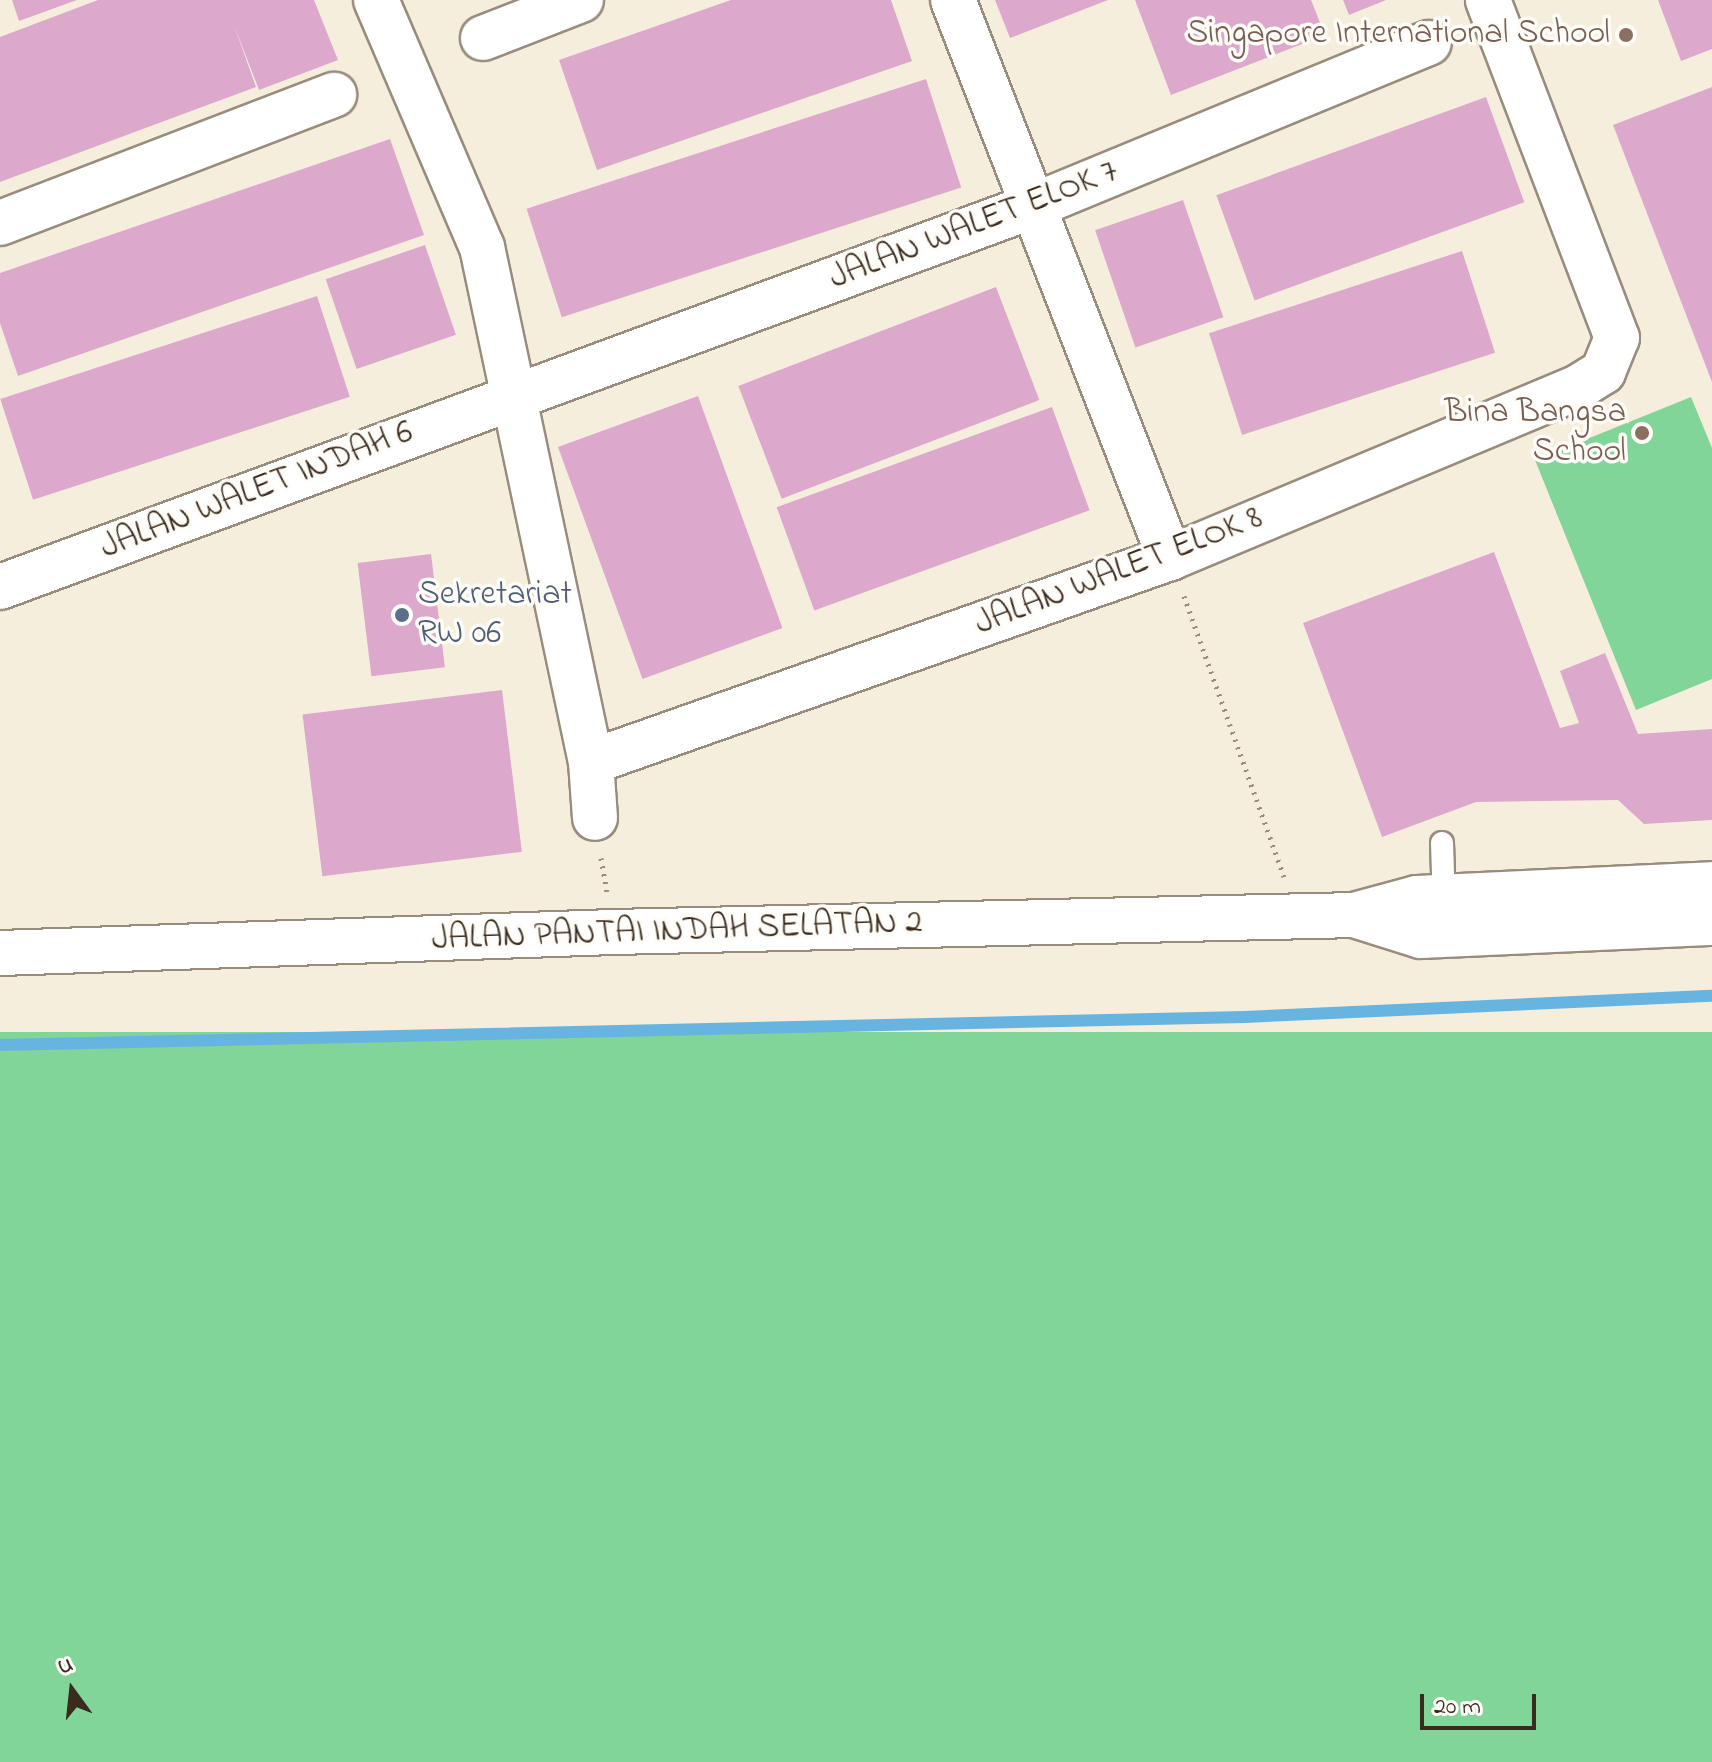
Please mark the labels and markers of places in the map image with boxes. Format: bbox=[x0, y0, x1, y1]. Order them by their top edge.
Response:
place label: Singapore International School bbox=[1186, 15, 1610, 55]
marker: Singapore International School bbox=[1617, 26, 1635, 44]
place label: Bina Bangsa School bbox=[1444, 393, 1626, 472]
marker: Bina Bangsa School bbox=[1633, 424, 1651, 442]
place label: Sekretariat RW 06 bbox=[418, 575, 572, 654]
marker: Sekretariat RW 06 bbox=[393, 606, 411, 624]

